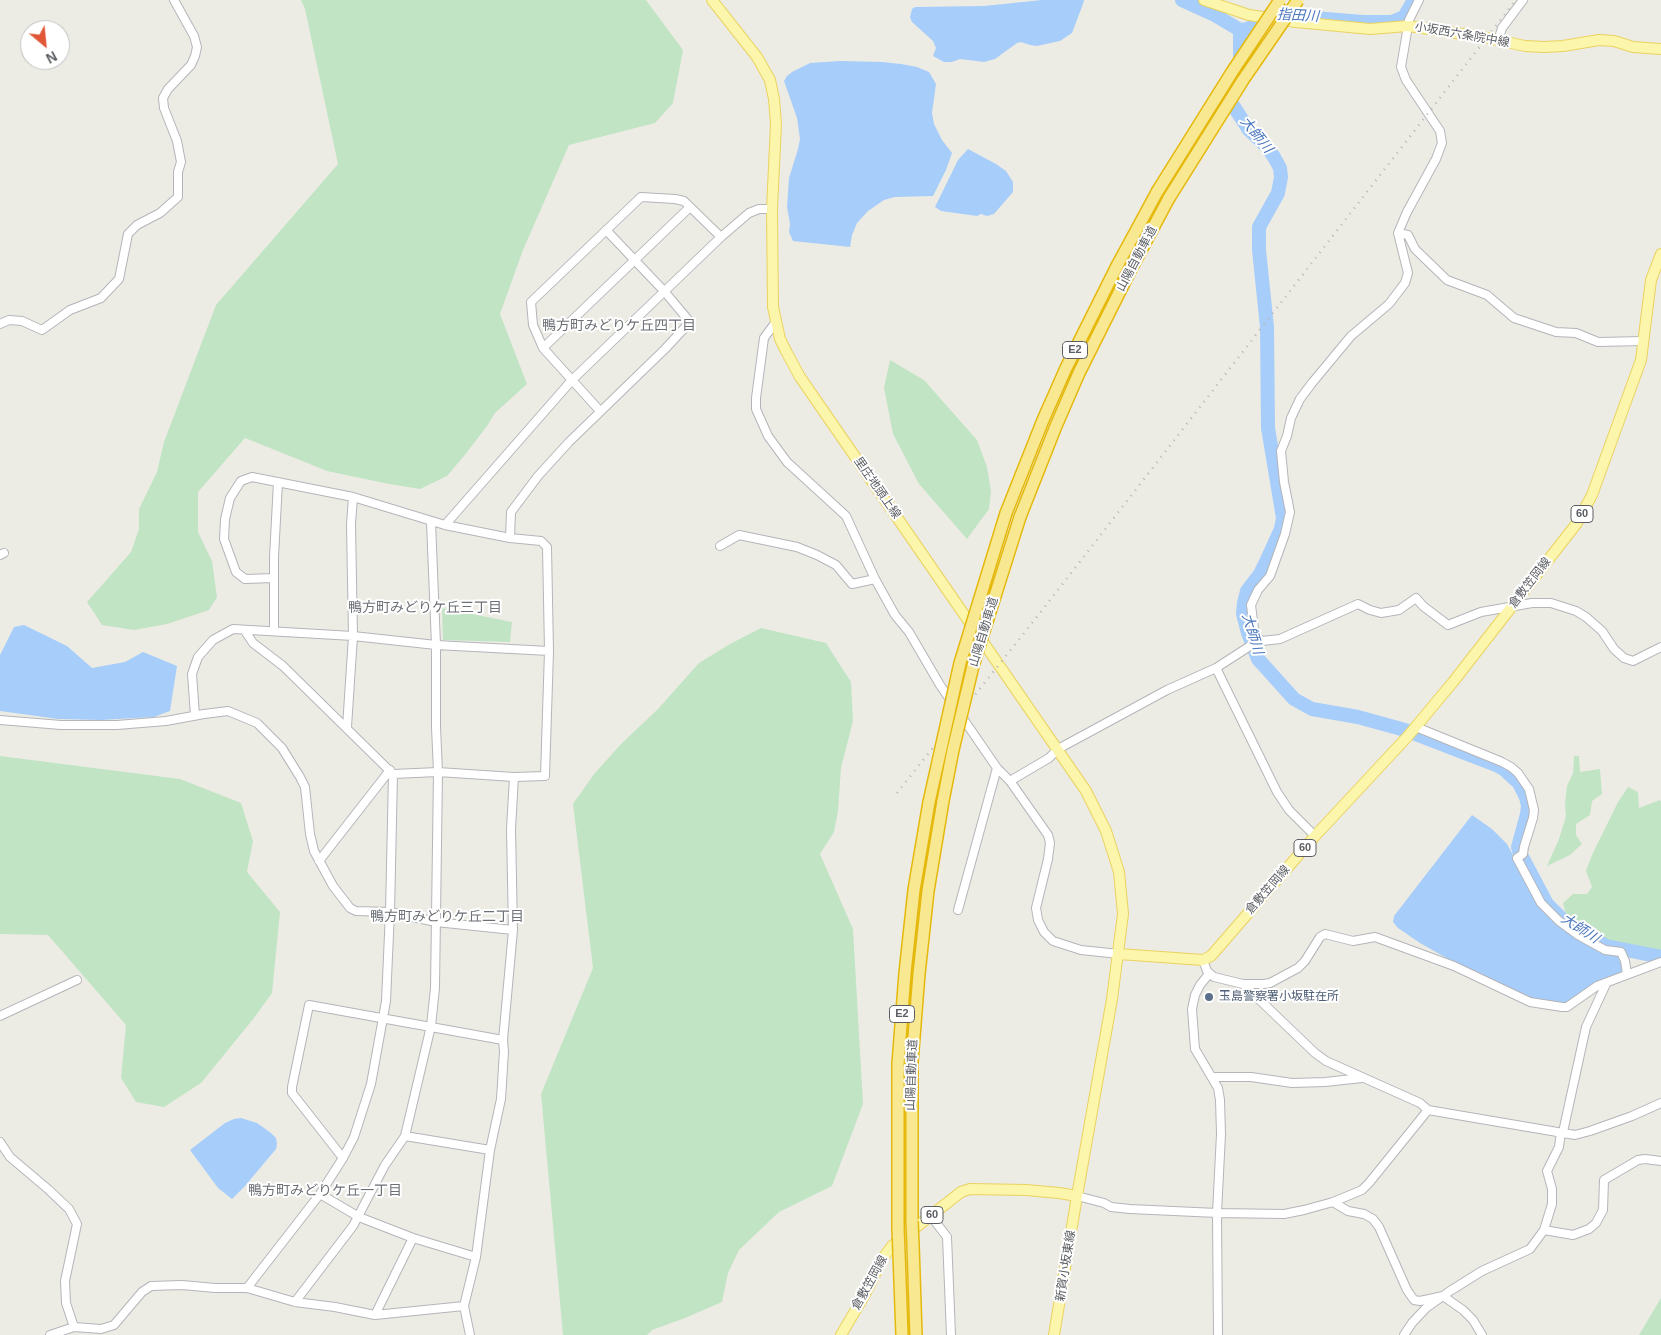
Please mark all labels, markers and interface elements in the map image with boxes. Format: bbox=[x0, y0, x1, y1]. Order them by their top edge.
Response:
water label: 指田川 bbox=[1277, 7, 1319, 25]
north arrow bbox=[20, 20, 70, 70]
street label: 小坂西六条院中線 bbox=[1413, 20, 1511, 50]
text: N bbox=[43, 48, 60, 67]
water label: 大師川 bbox=[1236, 113, 1276, 157]
street label: 山陽自動車道 bbox=[1114, 224, 1160, 294]
district label: 鴨方町みどりケ丘四丁目 bbox=[542, 318, 696, 334]
road number: E2 bbox=[1062, 342, 1088, 358]
street label: 里庄地頭上線 bbox=[850, 454, 904, 522]
road number: 60 bbox=[1571, 506, 1593, 522]
street label: 倉敷笠岡線 bbox=[1506, 555, 1554, 611]
street label: 山陽自動車道 bbox=[967, 595, 1001, 669]
district label: 鴨方町みどりケ丘三丁目 bbox=[348, 600, 502, 616]
water label: 大師川 bbox=[1238, 611, 1266, 657]
road number: 60 bbox=[1294, 840, 1316, 856]
street label: 倉敷笠岡線 bbox=[1243, 863, 1293, 917]
district label: 鴨方町みどりケ丘二丁目 bbox=[370, 909, 524, 925]
water label: 大師川 bbox=[1558, 911, 1602, 947]
place label: 玉島警察署小坂駐在所 bbox=[1219, 990, 1339, 1004]
marker: 玉島警察署小坂駐在所 bbox=[1203, 991, 1215, 1003]
road number: E2 bbox=[890, 1006, 914, 1022]
street label: 山陽自動車道 bbox=[904, 1039, 920, 1111]
district label: 鴨方町みどりケ丘一丁目 bbox=[248, 1183, 402, 1199]
road number: 60 bbox=[921, 1206, 943, 1224]
street label: 新賀小坂東線 bbox=[1053, 1229, 1079, 1303]
street label: 倉敷笠岡線 bbox=[849, 1253, 891, 1313]

